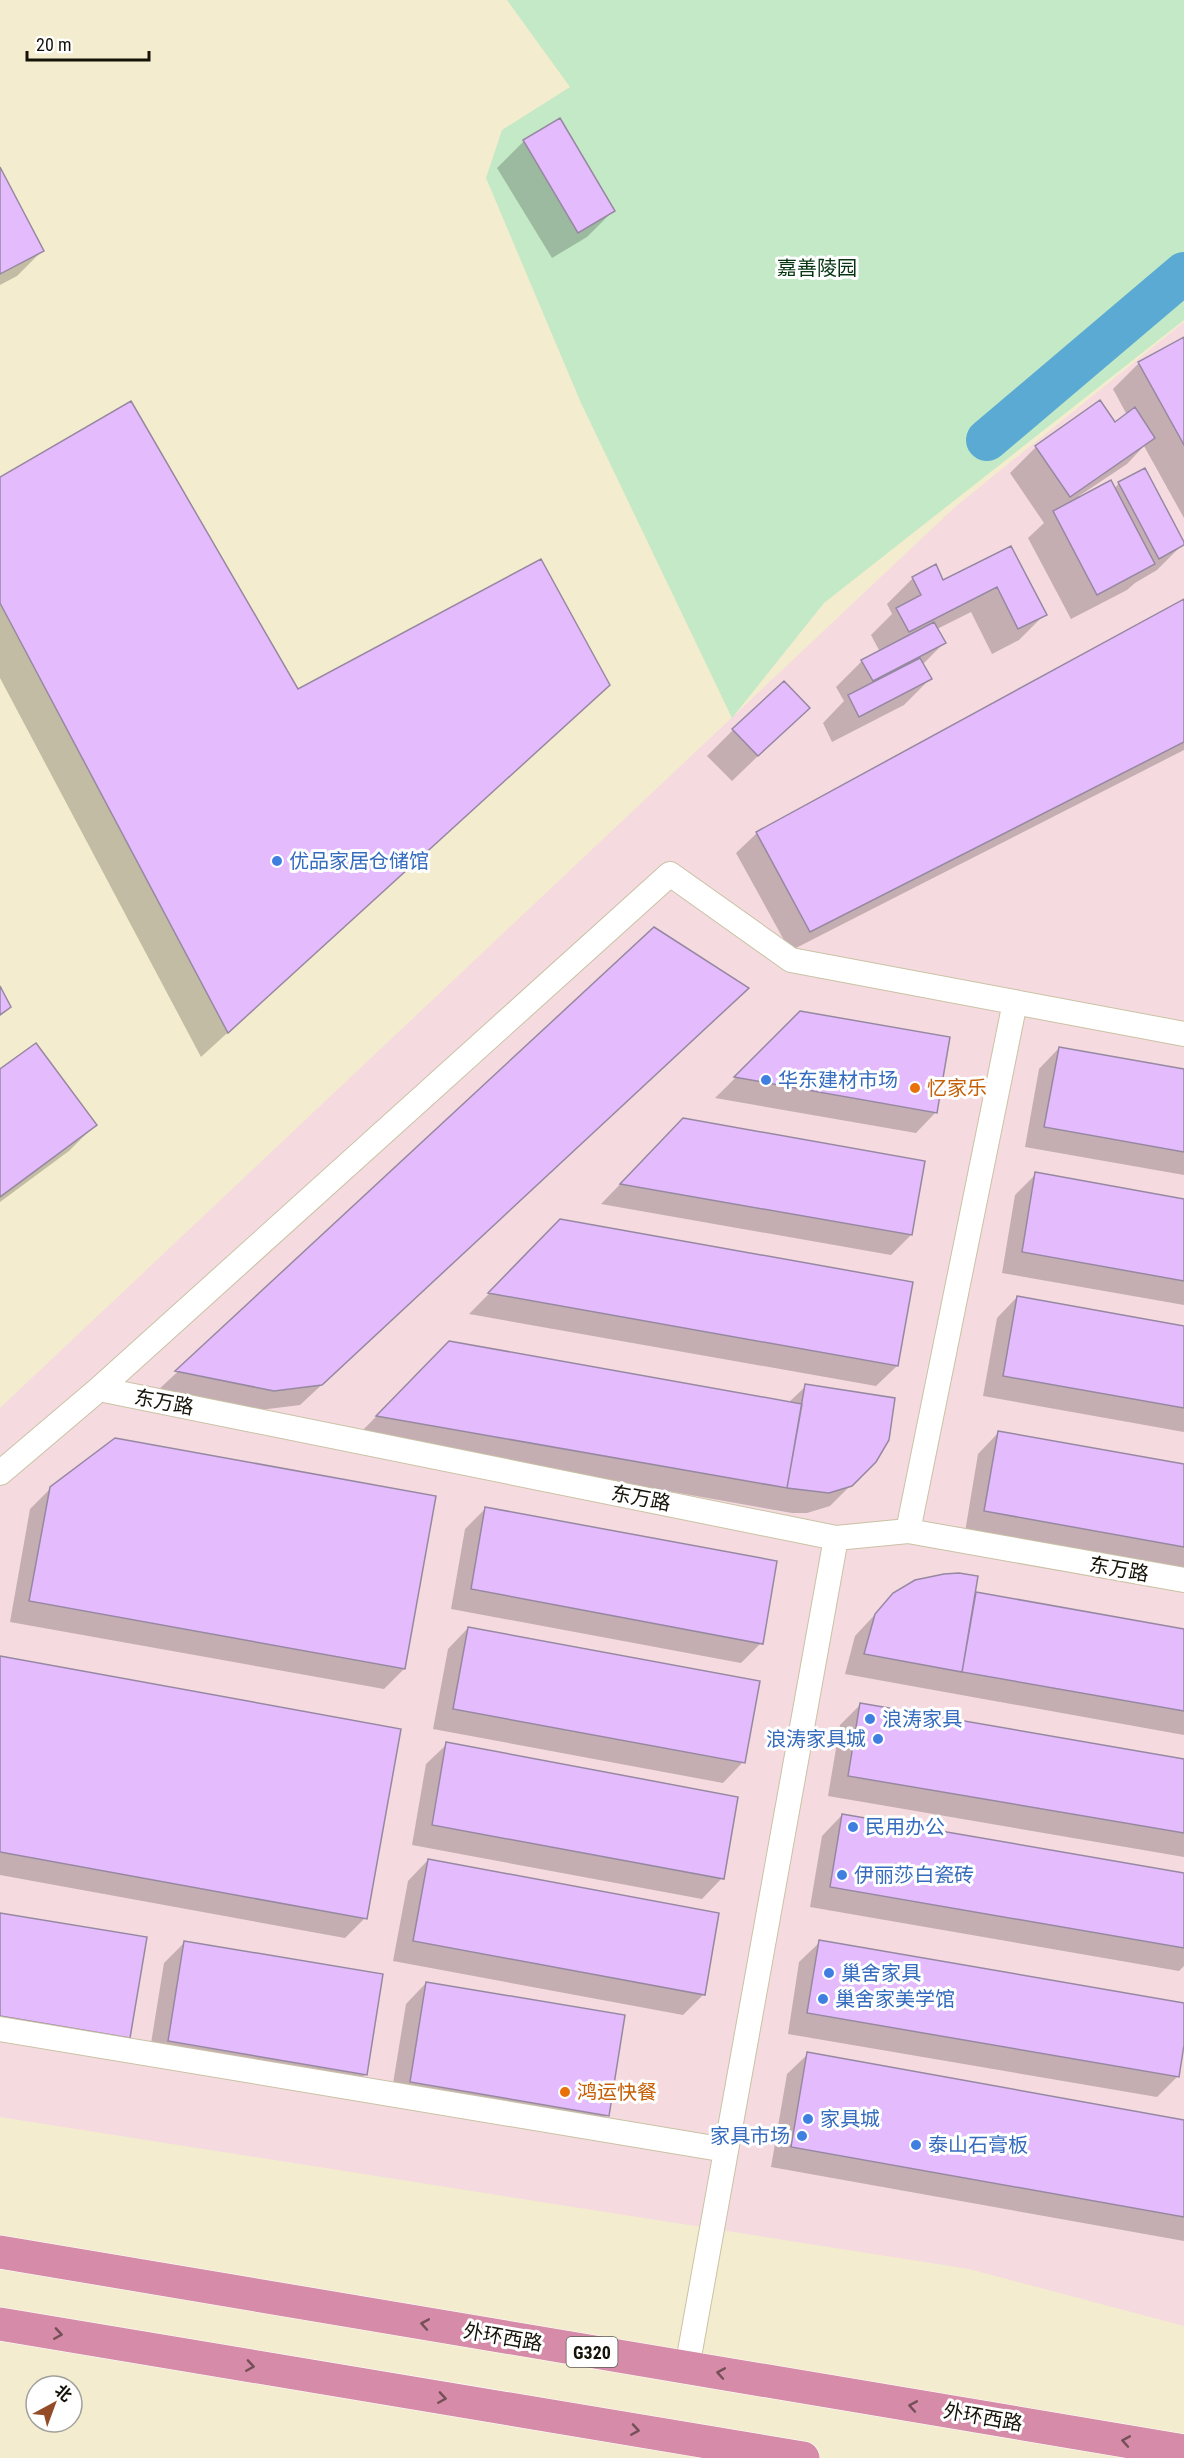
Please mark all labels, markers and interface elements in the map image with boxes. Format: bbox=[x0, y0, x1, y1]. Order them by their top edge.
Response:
scale bar bbox=[27, 24, 148, 62]
text: 20 m bbox=[36, 34, 71, 55]
park label: 嘉善陵园 bbox=[777, 256, 857, 280]
place label: 优品家居仓储馆 bbox=[289, 849, 429, 873]
marker: 优品家居仓储馆 bbox=[270, 854, 284, 868]
place label: 华东建材市场 bbox=[778, 1068, 898, 1092]
marker: 华东建材市场 bbox=[759, 1073, 773, 1087]
place label: 忆家乐 bbox=[927, 1076, 987, 1100]
marker: 忆家乐 bbox=[908, 1081, 922, 1095]
street label: 东万路 bbox=[132, 1384, 196, 1420]
street label: 东万路 bbox=[609, 1480, 673, 1516]
street label: 东万路 bbox=[1087, 1552, 1151, 1586]
place label: 浪涛家具 bbox=[882, 1707, 962, 1731]
marker: 浪涛家具 bbox=[863, 1712, 877, 1726]
place label: 浪涛家具城 bbox=[766, 1727, 866, 1751]
marker: 浪涛家具城 bbox=[871, 1732, 885, 1746]
place label: 民用办公 bbox=[865, 1815, 945, 1839]
marker: 民用办公 bbox=[846, 1820, 860, 1834]
place label: 伊丽莎白瓷砖 bbox=[854, 1863, 974, 1887]
marker: 伊丽莎白瓷砖 bbox=[835, 1868, 849, 1882]
place label: 巢舍家具 bbox=[841, 1961, 921, 1985]
marker: 巢舍家具 bbox=[822, 1966, 836, 1980]
place label: 巢舍家美学馆 bbox=[835, 1987, 955, 2011]
marker: 巢舍家美学馆 bbox=[816, 1992, 830, 2006]
place label: 鸿运快餐 bbox=[577, 2080, 657, 2104]
marker: 鸿运快餐 bbox=[558, 2085, 572, 2099]
place label: 家具城 bbox=[820, 2107, 880, 2131]
marker: 家具城 bbox=[801, 2112, 815, 2126]
place label: 家具市场 bbox=[710, 2124, 790, 2148]
marker: 家具市场 bbox=[795, 2129, 809, 2143]
place label: 泰山石膏板 bbox=[928, 2133, 1028, 2157]
marker: 泰山石膏板 bbox=[909, 2138, 923, 2152]
one-way arrow bbox=[420, 2318, 430, 2330]
street label: 外环西路 bbox=[462, 2318, 544, 2356]
one-way arrow bbox=[53, 2327, 62, 2339]
road number: G320 bbox=[566, 2337, 618, 2367]
one-way arrow bbox=[245, 2359, 255, 2372]
one-way arrow bbox=[716, 2368, 726, 2380]
north arrow bbox=[24, 2374, 84, 2434]
text: 北 bbox=[51, 2381, 76, 2405]
one-way arrow bbox=[437, 2391, 447, 2404]
street label: 外环西路 bbox=[942, 2398, 1024, 2436]
one-way arrow bbox=[909, 2400, 918, 2412]
one-way arrow bbox=[629, 2423, 639, 2436]
one-way arrow bbox=[1122, 2435, 1132, 2448]

